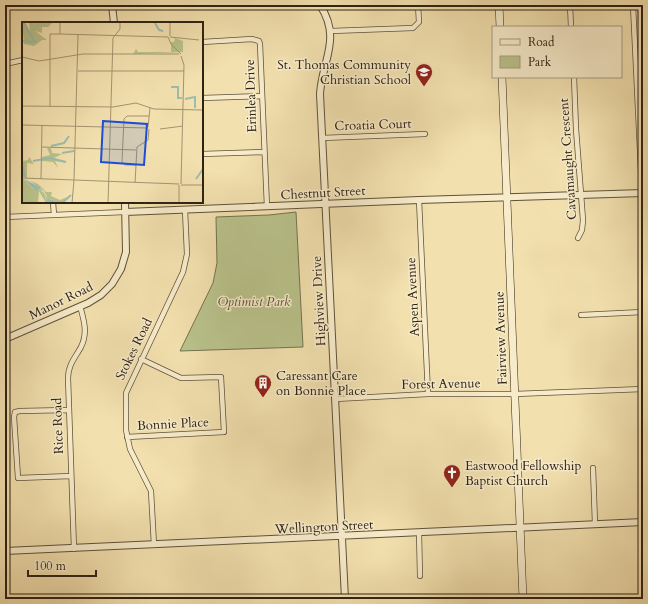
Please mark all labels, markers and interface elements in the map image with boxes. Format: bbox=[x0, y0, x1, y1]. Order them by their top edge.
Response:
inset map bbox=[22, 22, 203, 203]
legend bbox=[492, 26, 622, 78]
text: Road bbox=[528, 34, 555, 50]
text: Park bbox=[528, 54, 552, 70]
place label: St. Thomas Community Christian School bbox=[277, 56, 412, 89]
street label: Erinlea Drive bbox=[241, 59, 261, 133]
school or university icon: St. Thomas Community Christian School bbox=[414, 62, 434, 87]
street label: Cavamaught Crescent bbox=[555, 98, 581, 220]
street label: Croatia Court bbox=[334, 115, 412, 135]
street label: Chestnut Street bbox=[280, 182, 366, 204]
street label: Highview Drive bbox=[308, 255, 330, 347]
street label: Aspen Avenue bbox=[402, 257, 424, 337]
street label: Manor Road bbox=[26, 278, 96, 324]
street label: Fairview Avenue bbox=[490, 291, 512, 385]
park label: Optimist Park bbox=[217, 293, 291, 311]
street label: Stokes Road bbox=[111, 315, 157, 383]
place label: Caressant Care on Bonnie Place bbox=[276, 367, 366, 400]
building icon: Caressant Care on Bonnie Place bbox=[253, 373, 273, 398]
street label: Forest Avenue bbox=[401, 374, 481, 394]
street label: Rice Road bbox=[48, 397, 68, 455]
street label: Bonnie Place bbox=[137, 413, 210, 435]
place label: Eastwood Fellowship Baptist Church bbox=[465, 457, 581, 490]
church icon: Eastwood Fellowship Baptist Church bbox=[442, 463, 462, 488]
street label: Wellington Street bbox=[273, 515, 374, 539]
scale bar bbox=[28, 552, 96, 578]
text: 100 m bbox=[34, 558, 67, 574]

